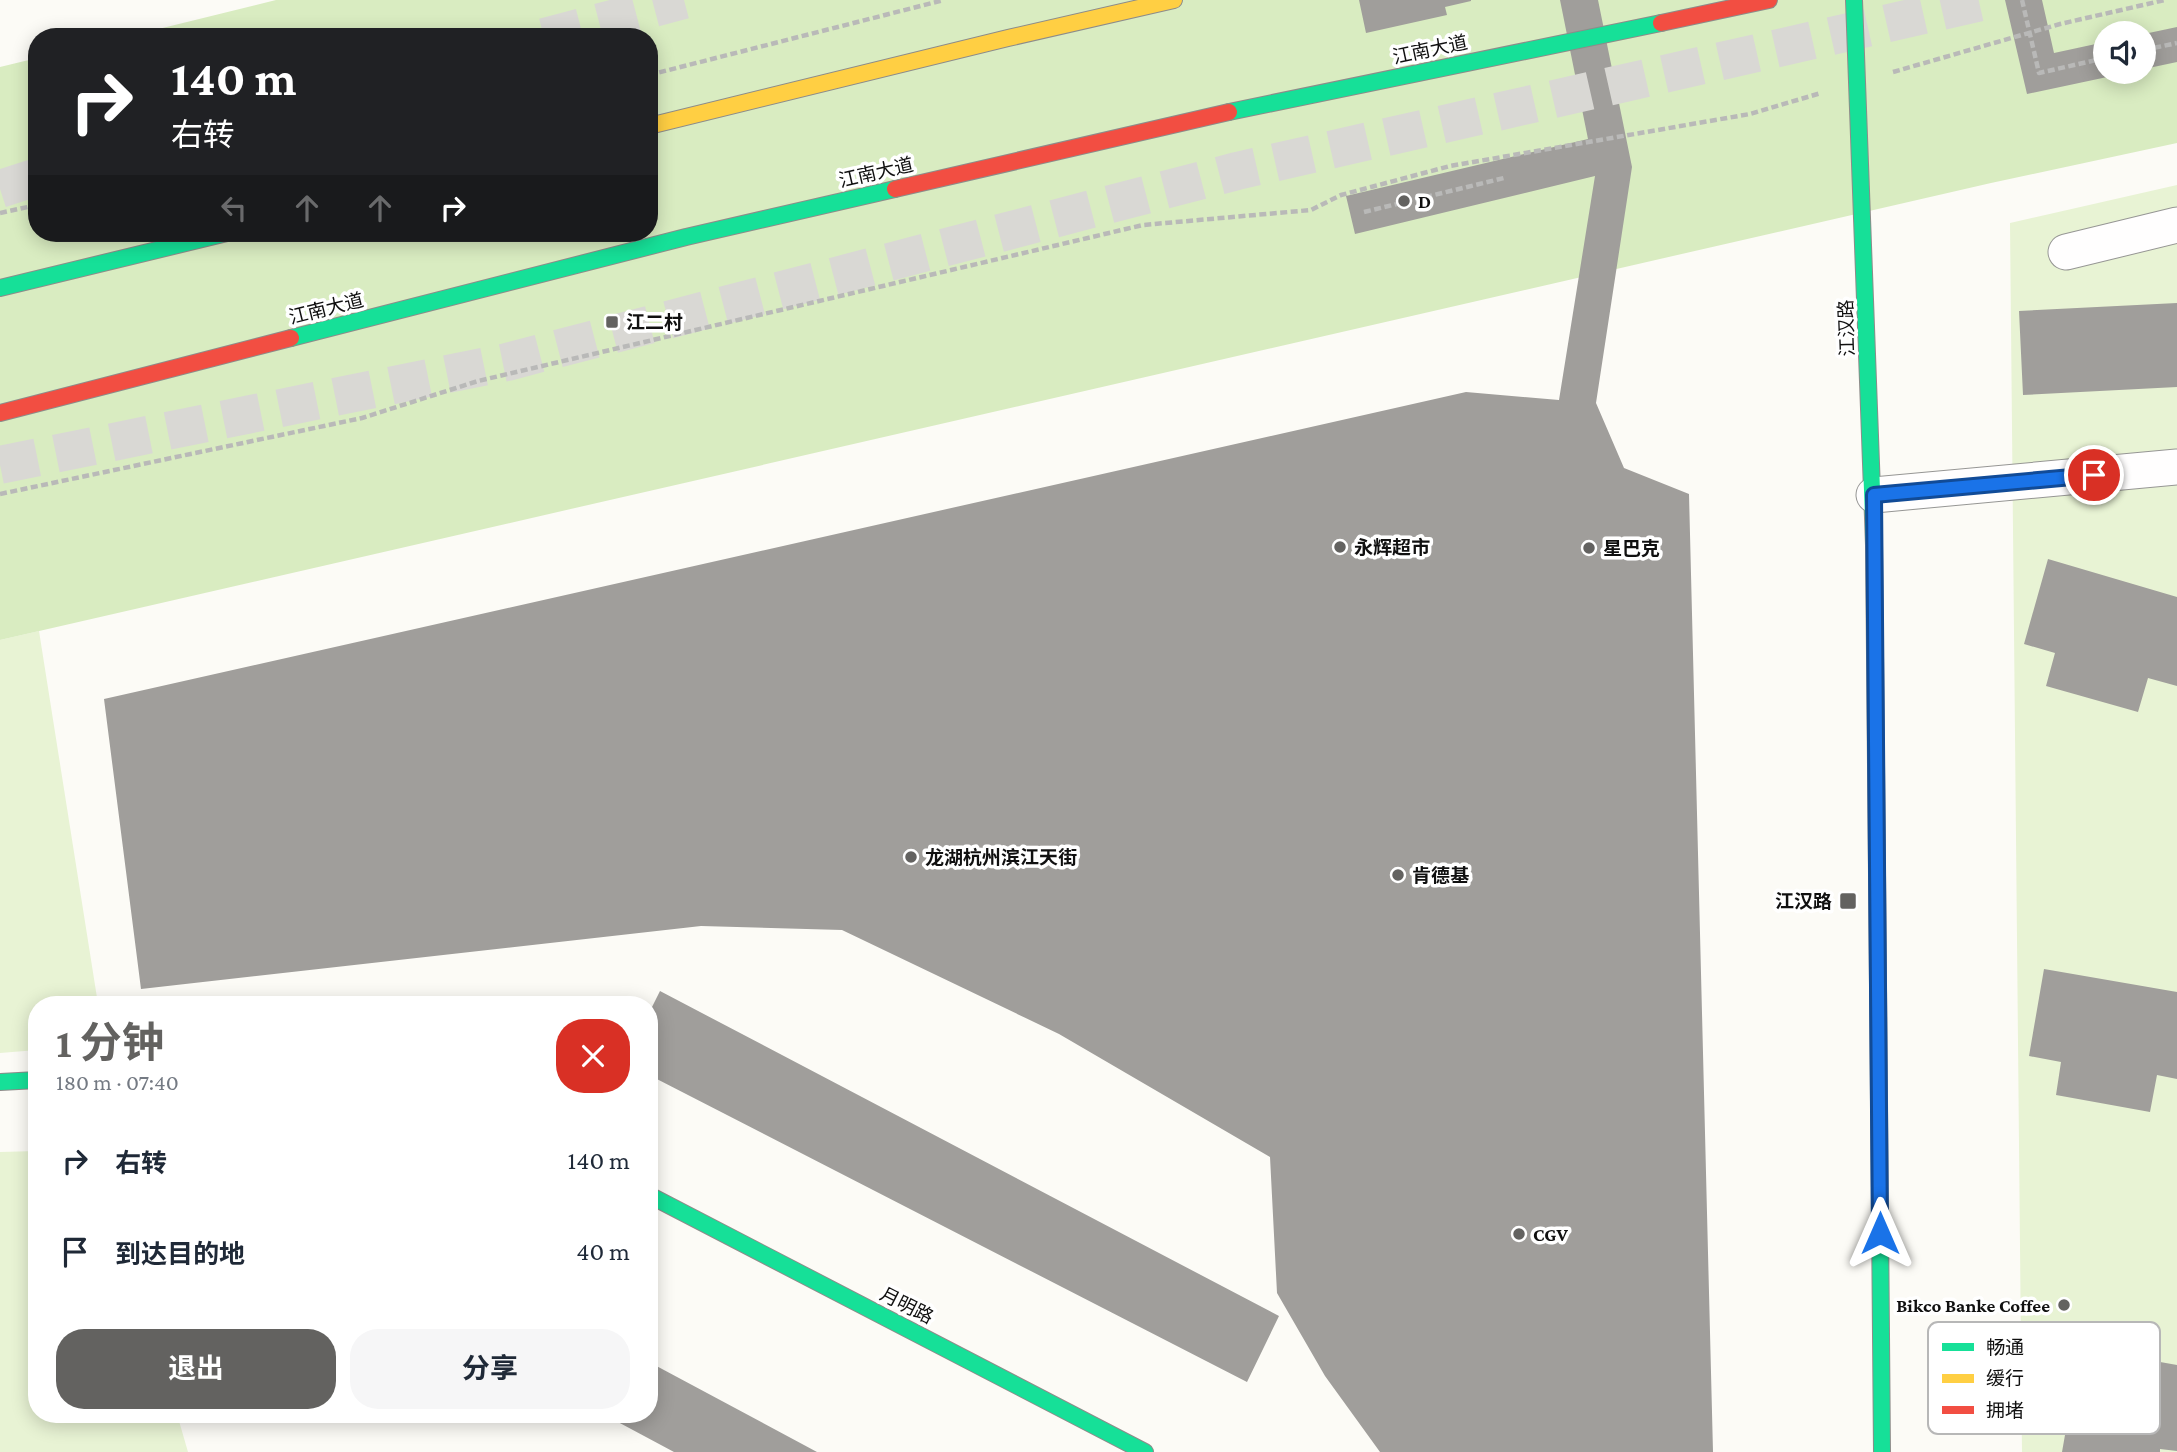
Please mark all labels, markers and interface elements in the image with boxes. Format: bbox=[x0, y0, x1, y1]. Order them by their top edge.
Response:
map controls bbox=[2093, 21, 2156, 84]
button: sound bbox=[2093, 21, 2156, 84]
street label: 江南大道 bbox=[1391, 31, 1469, 68]
text: 140 m bbox=[171, 51, 296, 106]
icon: right bbox=[56, 56, 147, 147]
text: 右转 bbox=[171, 117, 235, 153]
street label: 江南大道 bbox=[837, 154, 916, 191]
icon: left bbox=[215, 189, 253, 227]
icon: ahead bbox=[288, 189, 326, 227]
icon: ahead bbox=[361, 189, 399, 227]
icon: right bbox=[434, 189, 472, 227]
place label: D bbox=[1418, 191, 1431, 212]
marker: D bbox=[1396, 193, 1412, 209]
street label: 江南大道 bbox=[287, 289, 366, 328]
street label: 江汉路 bbox=[1835, 299, 1858, 357]
place label: 江二村 bbox=[626, 312, 683, 333]
marker: 江二村 bbox=[604, 314, 620, 330]
pin bbox=[2064, 445, 2124, 505]
icon: arrive bbox=[2075, 456, 2113, 494]
place label: 永辉超市 bbox=[1354, 537, 1430, 558]
place label: 星巴克 bbox=[1603, 538, 1660, 559]
marker: 永辉超市 bbox=[1332, 539, 1348, 555]
marker: 星巴克 bbox=[1581, 540, 1597, 556]
place label: 龙湖杭州滨江天街 bbox=[925, 847, 1077, 868]
marker: 龙湖杭州滨江天街 bbox=[903, 849, 919, 865]
place label: 肯德基 bbox=[1412, 865, 1470, 886]
marker: 肯德基 bbox=[1390, 867, 1406, 883]
place label: 江汉路 bbox=[1775, 891, 1832, 912]
marker: 江汉路 bbox=[1838, 891, 1858, 911]
text: 1 分钟 bbox=[56, 1019, 164, 1066]
button: close bbox=[556, 1019, 630, 1093]
text: 180 m · 07:40 bbox=[56, 1069, 179, 1095]
icon: right bbox=[56, 1142, 94, 1180]
text: 140 m bbox=[568, 1146, 630, 1175]
text: 右转 bbox=[115, 1149, 167, 1178]
position arrow bbox=[1843, 1196, 1917, 1270]
place label: CGV bbox=[1533, 1224, 1569, 1245]
marker: CGV bbox=[1511, 1226, 1527, 1242]
icon: arrive bbox=[56, 1233, 94, 1271]
text: 40 m bbox=[576, 1237, 630, 1266]
text: 到达目的地 bbox=[115, 1240, 245, 1269]
street label: 月明路 bbox=[877, 1283, 937, 1328]
place label: Bikco Banke Coffee bbox=[1896, 1295, 2050, 1316]
marker: Bikco Banke Coffee bbox=[2056, 1297, 2072, 1313]
legend bbox=[1928, 1322, 2160, 1434]
button: 退出 bbox=[56, 1329, 336, 1409]
button: 分享 bbox=[350, 1329, 630, 1409]
text: 畅通 bbox=[1986, 1337, 2024, 1358]
text: 缓行 bbox=[1986, 1368, 2024, 1389]
text: 拥堵 bbox=[1986, 1400, 2024, 1421]

